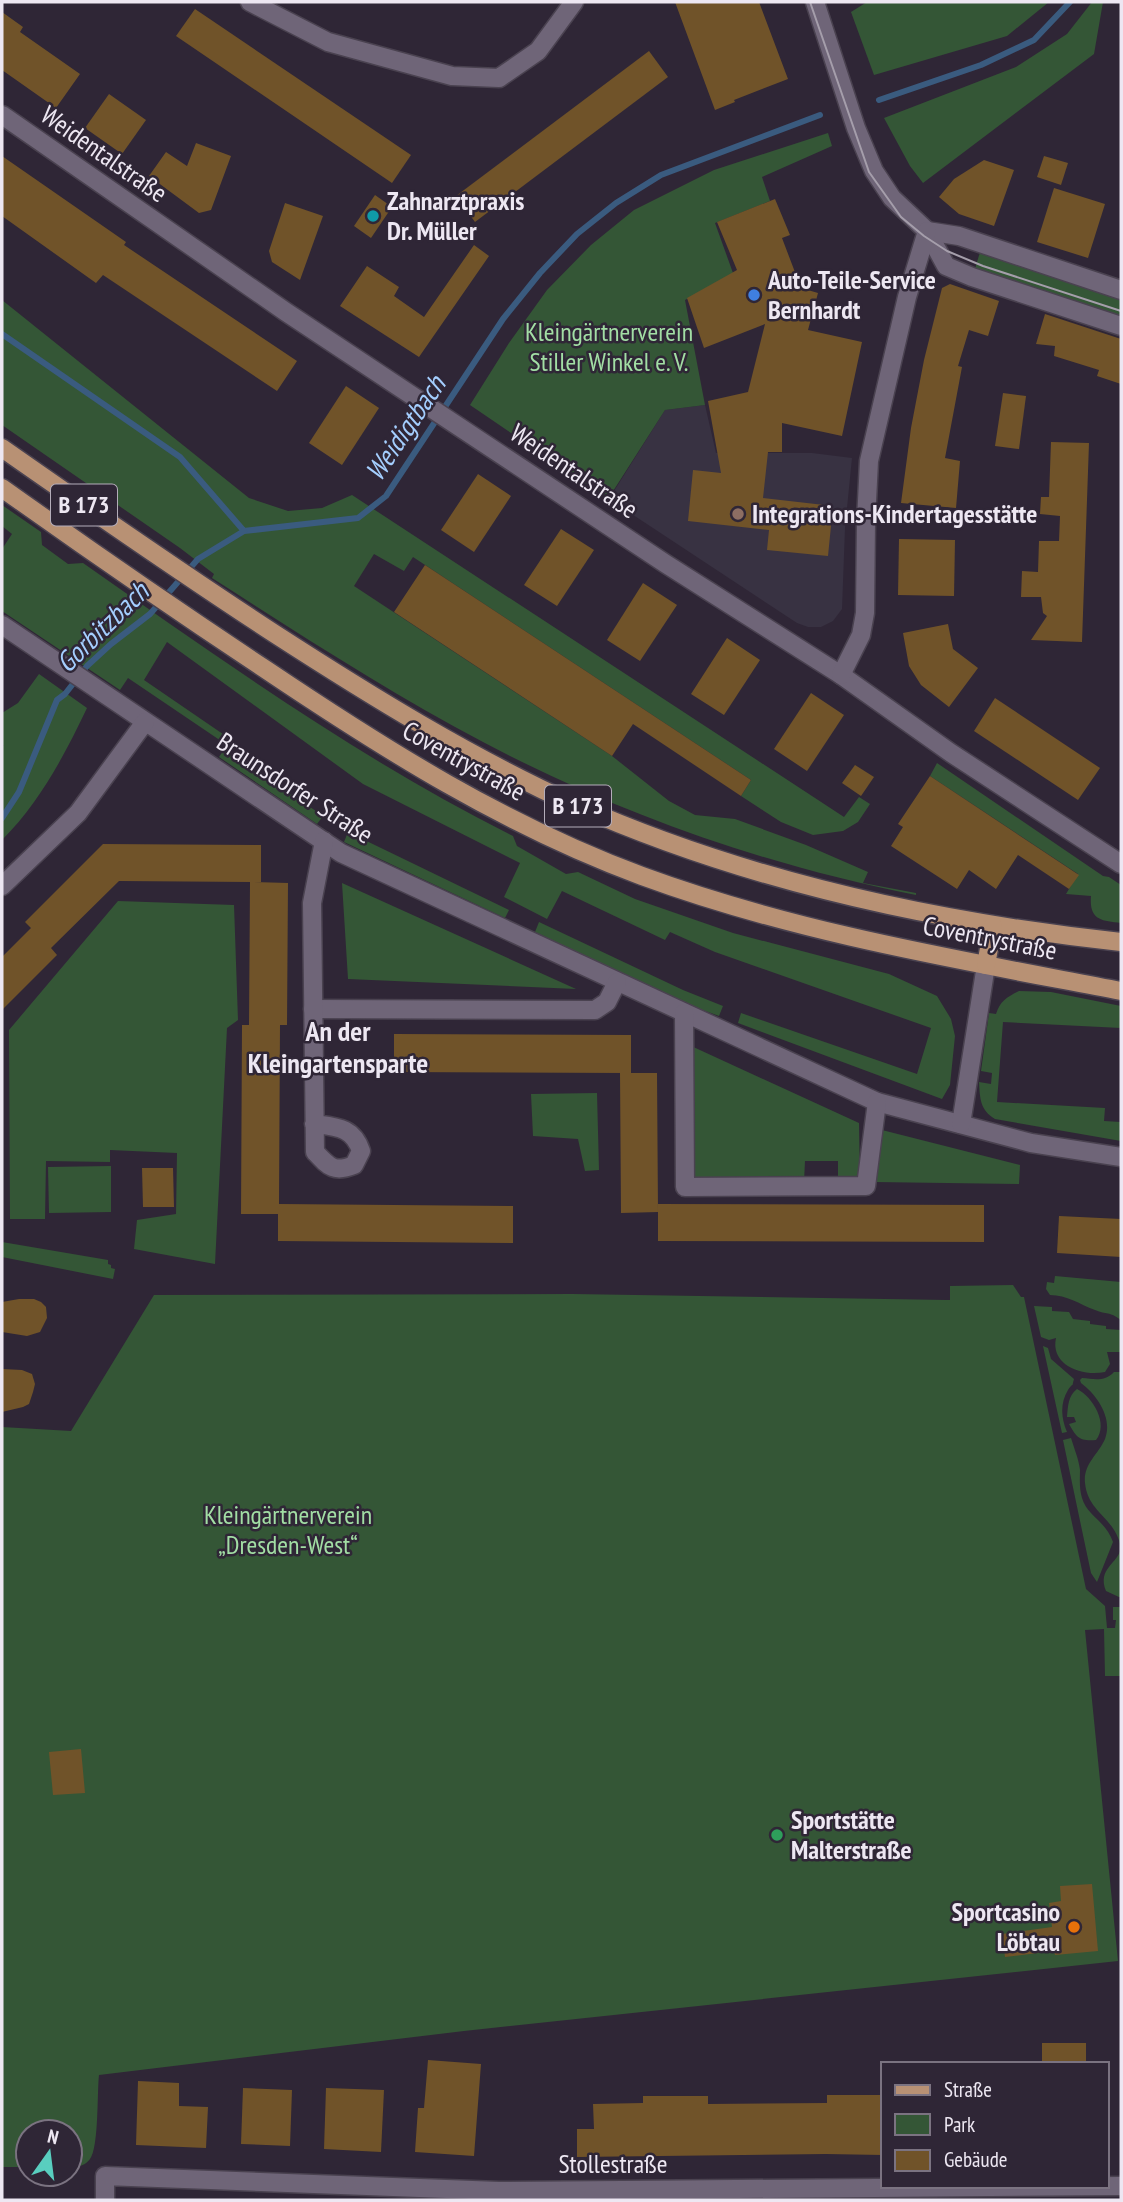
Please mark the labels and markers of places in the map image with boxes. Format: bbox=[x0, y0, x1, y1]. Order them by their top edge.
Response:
place label: Zahnarztpraxis Dr. Müller bbox=[387, 184, 524, 247]
marker: Zahnarztpraxis Dr. Müller bbox=[365, 208, 381, 224]
place label: Auto-Teile-Service Bernhardt bbox=[767, 263, 936, 326]
marker: Auto-Teile-Service Bernhardt bbox=[746, 287, 762, 303]
place label: Integrations-Kindertagesstätte bbox=[752, 497, 1037, 530]
marker: Integrations-Kindertagesstätte bbox=[730, 506, 746, 522]
place label: Sportstätte Malterstraße bbox=[791, 1803, 912, 1866]
marker: Sportstätte Malterstraße bbox=[769, 1827, 785, 1843]
place label: Sportcasino Löbtau bbox=[952, 1895, 1060, 1958]
marker: Sportcasino Löbtau bbox=[1066, 1919, 1082, 1935]

